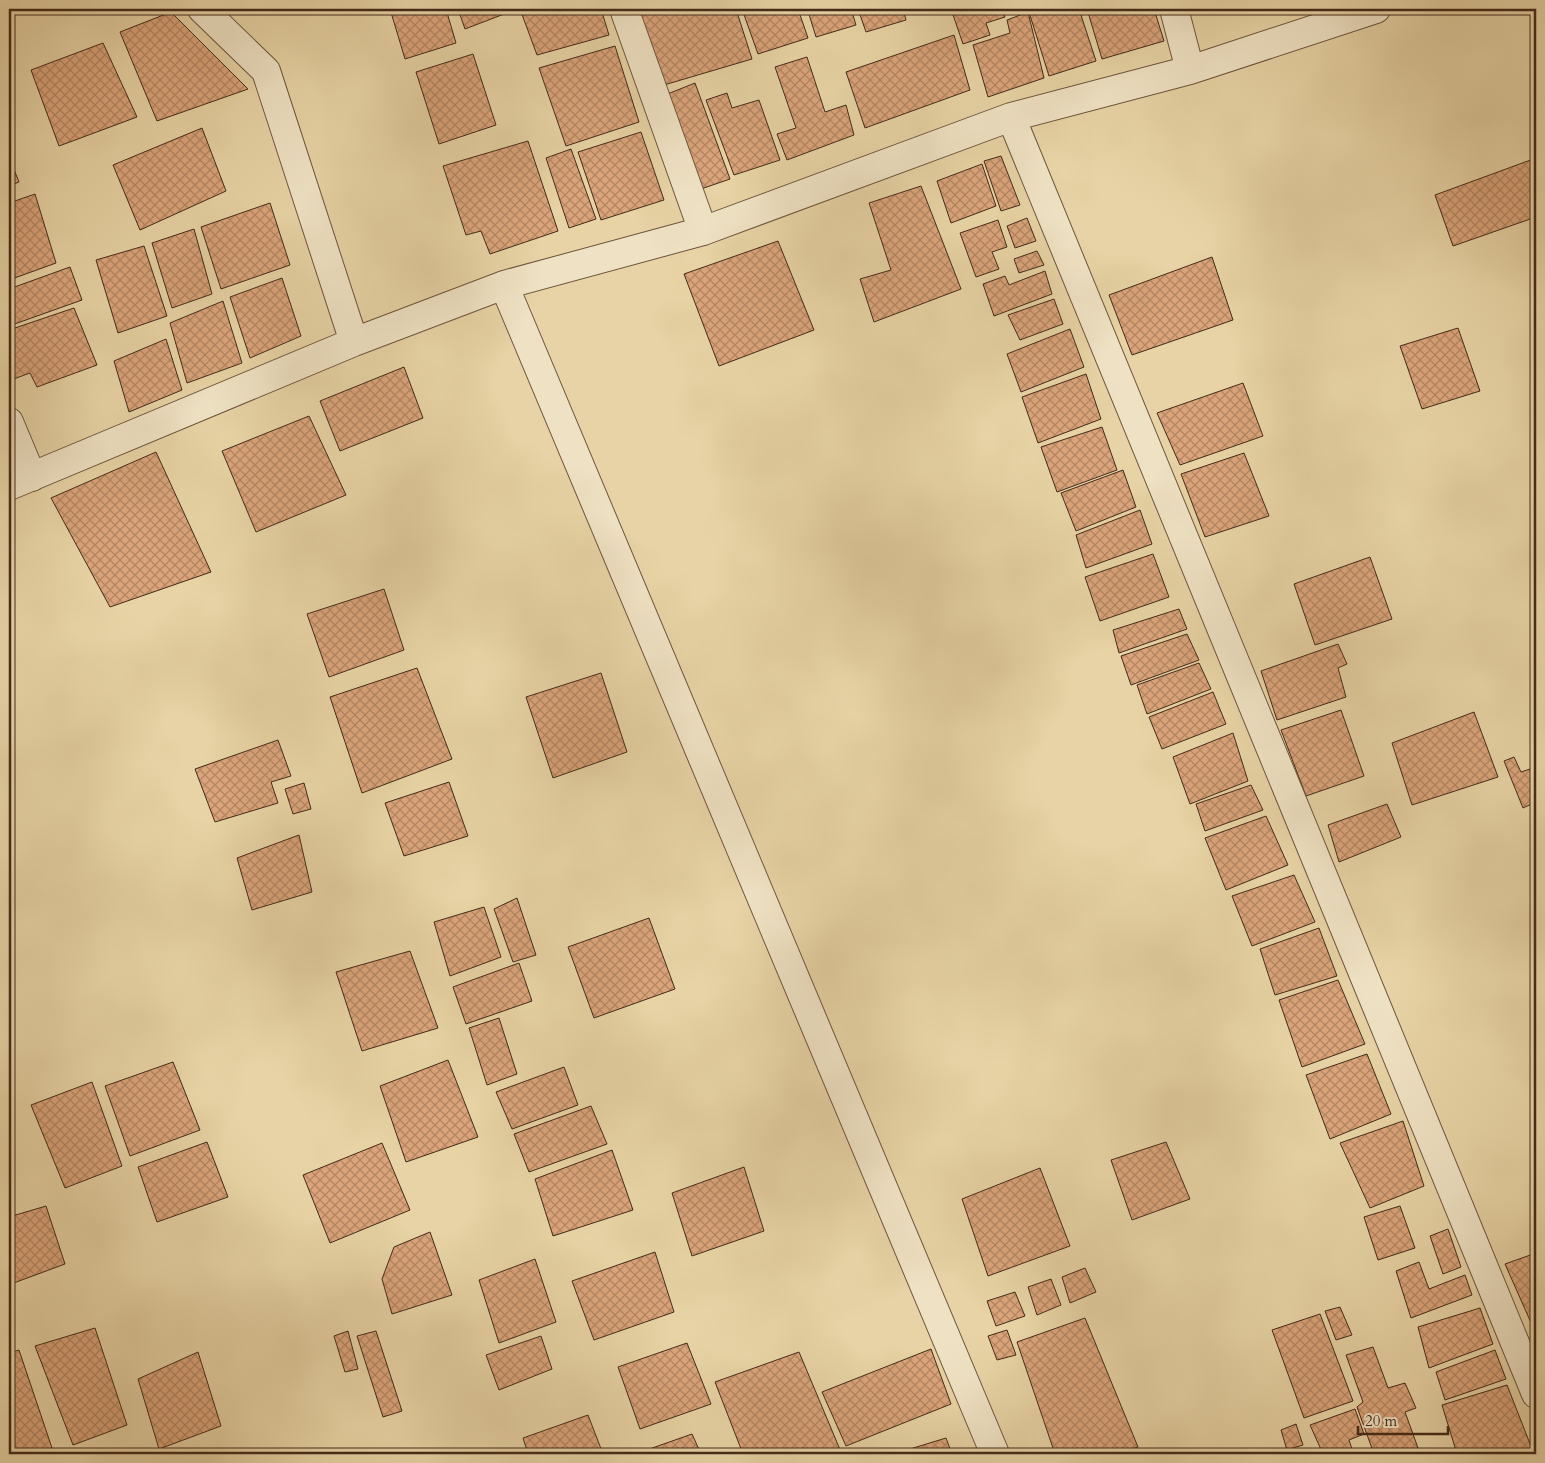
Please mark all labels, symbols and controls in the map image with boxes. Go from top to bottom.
scale bar [1358,1403,1448,1435]
text: 20 m [1365,1411,1397,1431]

